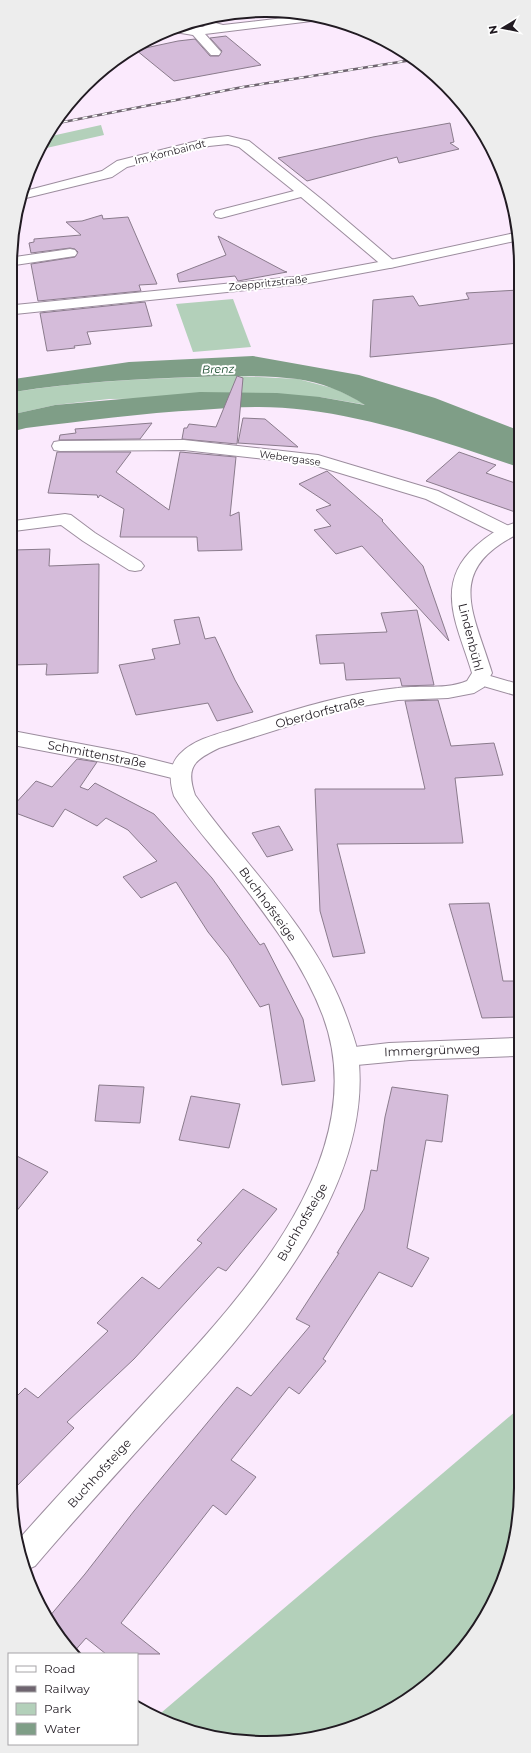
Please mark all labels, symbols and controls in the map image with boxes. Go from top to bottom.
north arrow [483,8,523,48]
text: N [485,24,501,35]
street label: Im Kornbaindt [133,137,207,167]
street label: Zoeppritzstraße [228,272,308,294]
water label: Brenz [202,361,235,377]
street label: Webergasse [258,447,322,469]
street label: Lindenbühl [455,601,487,673]
street label: Oberdorfstraße [274,693,366,731]
street label: Schmittenstraße [46,737,148,771]
street label: Buchhofsteige [236,864,300,944]
street label: Immergrünweg [384,1041,480,1059]
street label: Buchhofsteige [273,1180,331,1264]
street label: Buchhofsteige [64,1435,134,1511]
legend [8,1653,138,1745]
text: Road [44,1661,75,1676]
text: Railway [44,1681,90,1696]
text: Park [44,1701,72,1716]
text: Water [44,1721,81,1736]

